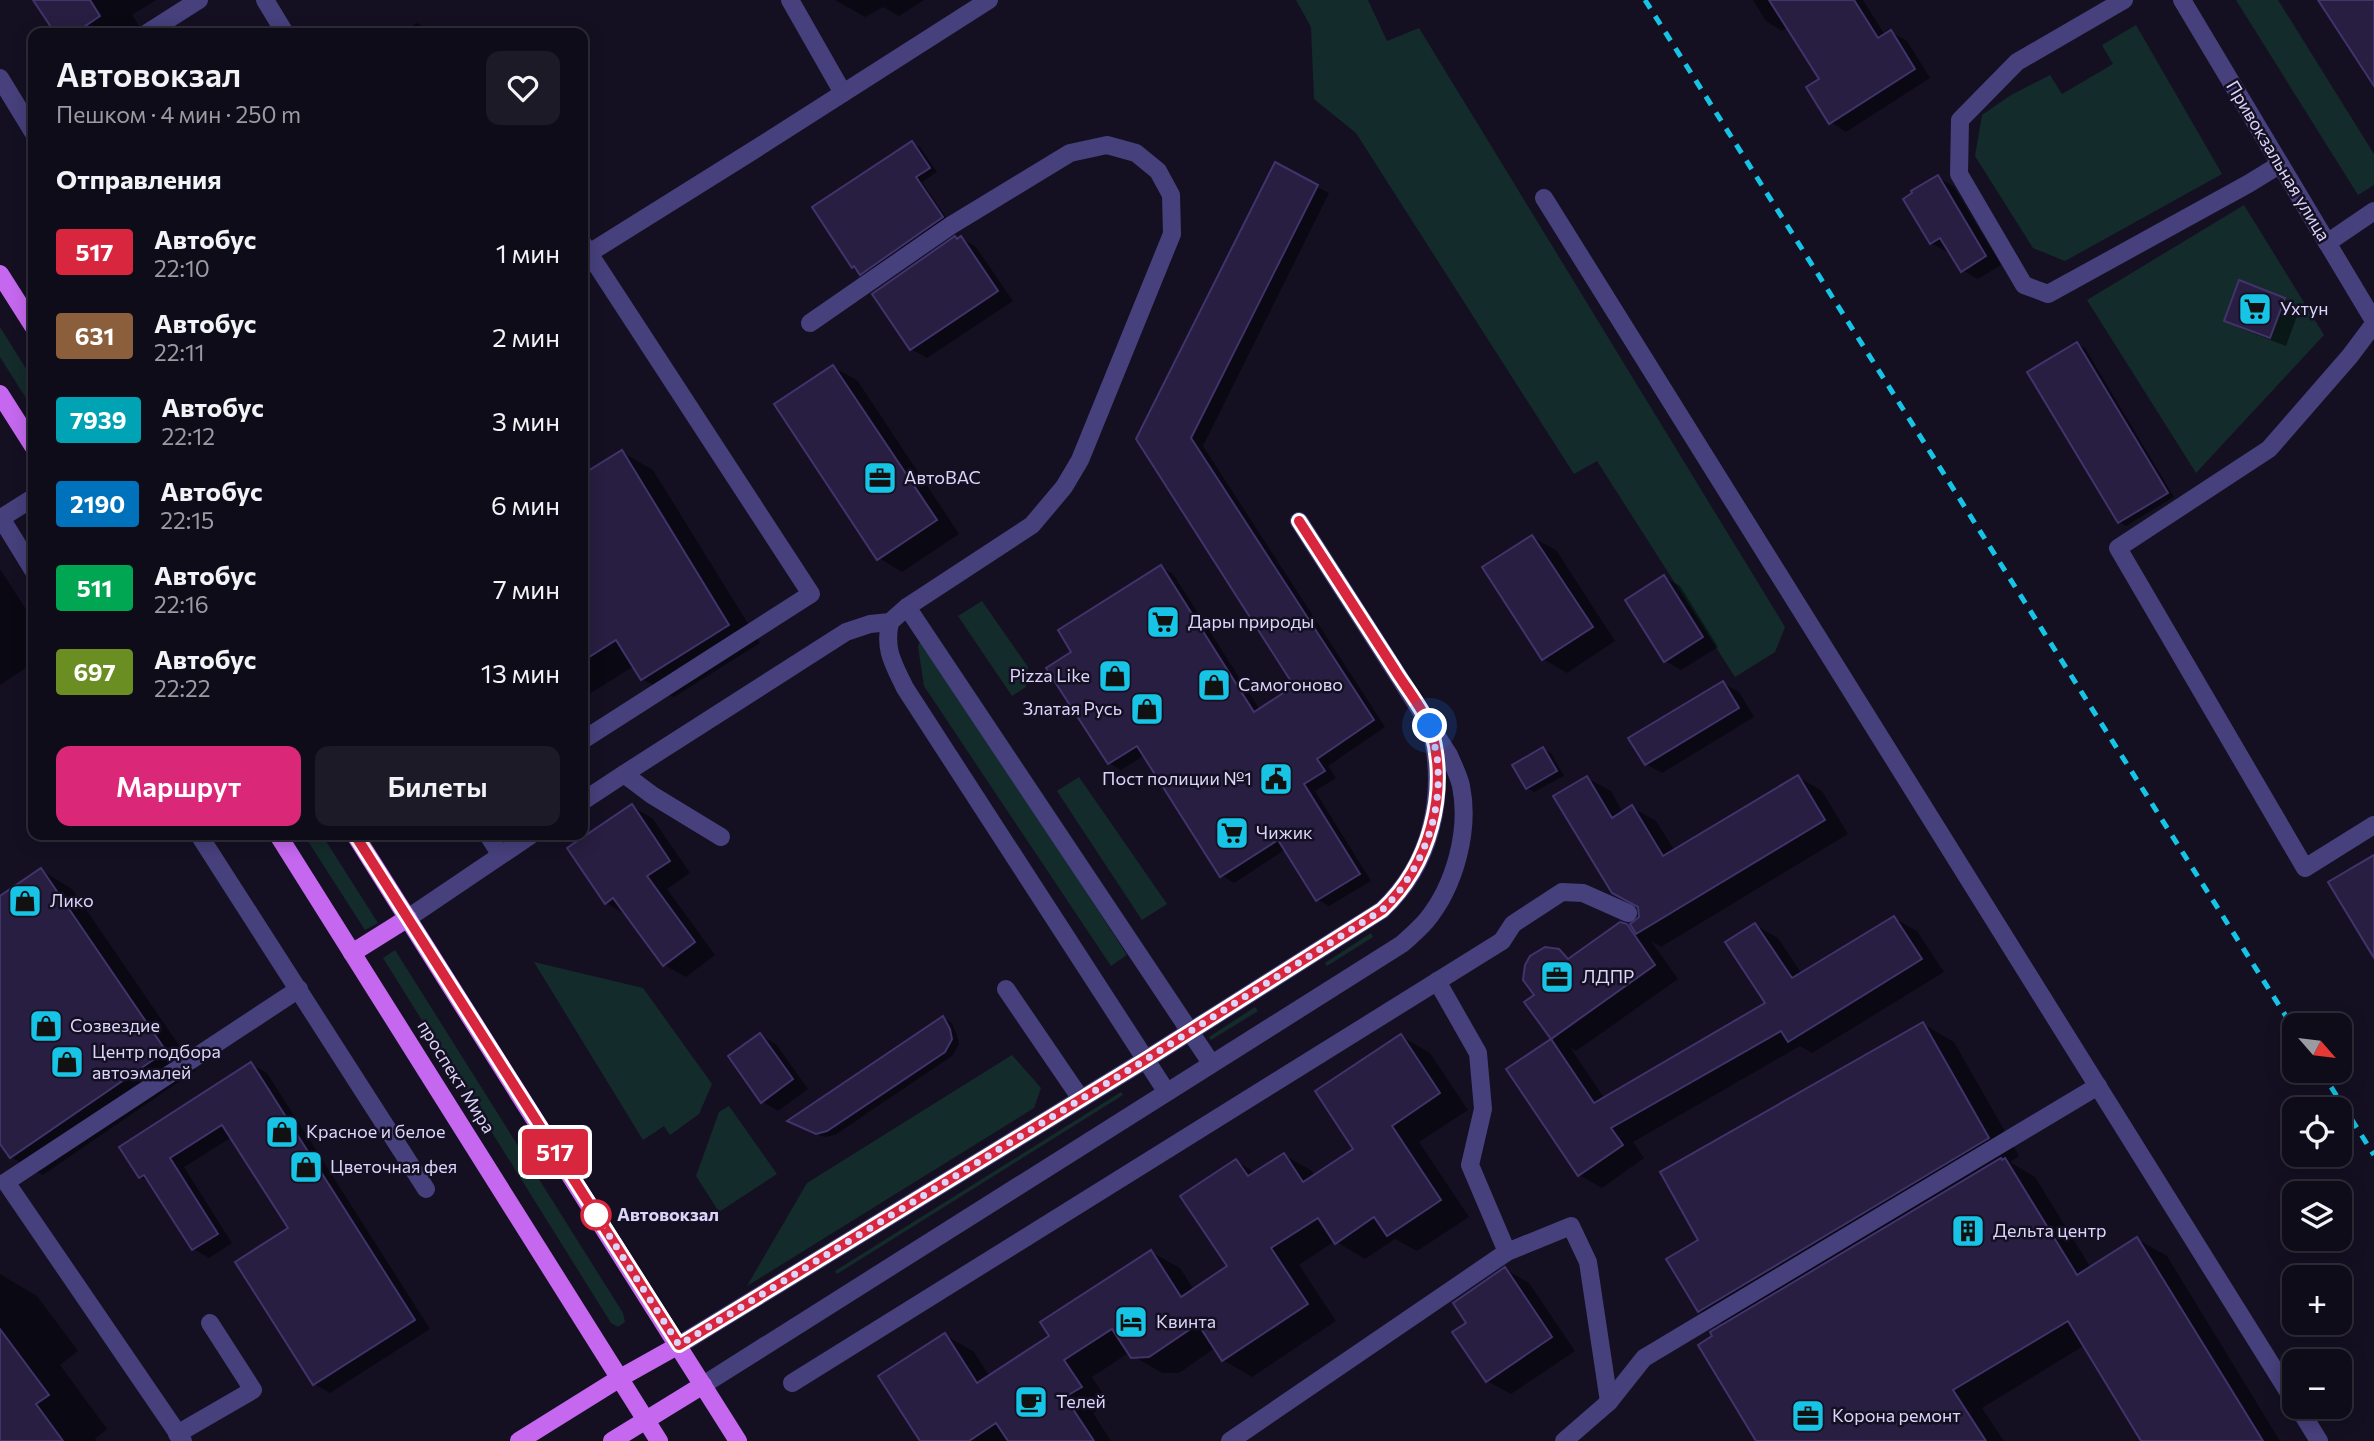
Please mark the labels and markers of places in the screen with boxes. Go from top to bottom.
supermarket icon: Ухтун [2236,290,2274,328]
place label: Ухтун [2280,297,2329,319]
office icon: АвтоВАС [861,459,899,497]
place label: АвтоВАС [904,466,981,488]
supermarket icon: Дары природы [1144,603,1182,641]
place label: Дары природы [1188,610,1314,632]
shop icon: Pizza Like [1096,657,1134,695]
place label: Pizza Like [1010,664,1090,686]
shop icon: Самогоново [1195,666,1233,704]
place label: Самогоново [1238,673,1343,695]
shop icon: Златая Русь [1128,690,1166,728]
place label: Златая Русь [1023,697,1122,719]
public building icon: Пост полиции №1 [1257,760,1295,798]
place label: Пост полиции №1 [1102,767,1252,789]
supermarket icon: Чижик [1213,814,1251,852]
place label: Чижик [1256,821,1313,843]
shop icon: Лико [6,882,44,920]
place label: Лико [50,889,94,911]
office icon: ЛДПР [1538,958,1576,996]
place label: ЛДПР [1582,965,1634,987]
shop icon: Созвездие [27,1007,65,1045]
place label: Созвездие [70,1014,160,1036]
place label: Центр подбора автоэмалей [92,1040,221,1083]
shop icon: Центр подбора автоэмалей [48,1043,86,1081]
shop icon: Красное и белое [263,1113,301,1151]
place label: Красное и белое [306,1120,446,1142]
shop icon: Цветочная фея [287,1148,325,1186]
place label: Цветочная фея [330,1155,457,1177]
marker: Автовокзал [581,1200,611,1230]
place label: Автовокзал [617,1203,719,1225]
building icon: Дельта центр [1949,1212,1987,1250]
place label: Дельта центр [1993,1219,2106,1241]
hotel icon: Квинта [1112,1303,1150,1341]
place label: Квинта [1156,1310,1216,1332]
cafe icon: Телей [1012,1383,1050,1421]
place label: Телей [1056,1390,1106,1412]
office icon: Корона ремонт [1789,1397,1827,1435]
place label: Корона ремонт [1832,1404,1961,1426]

